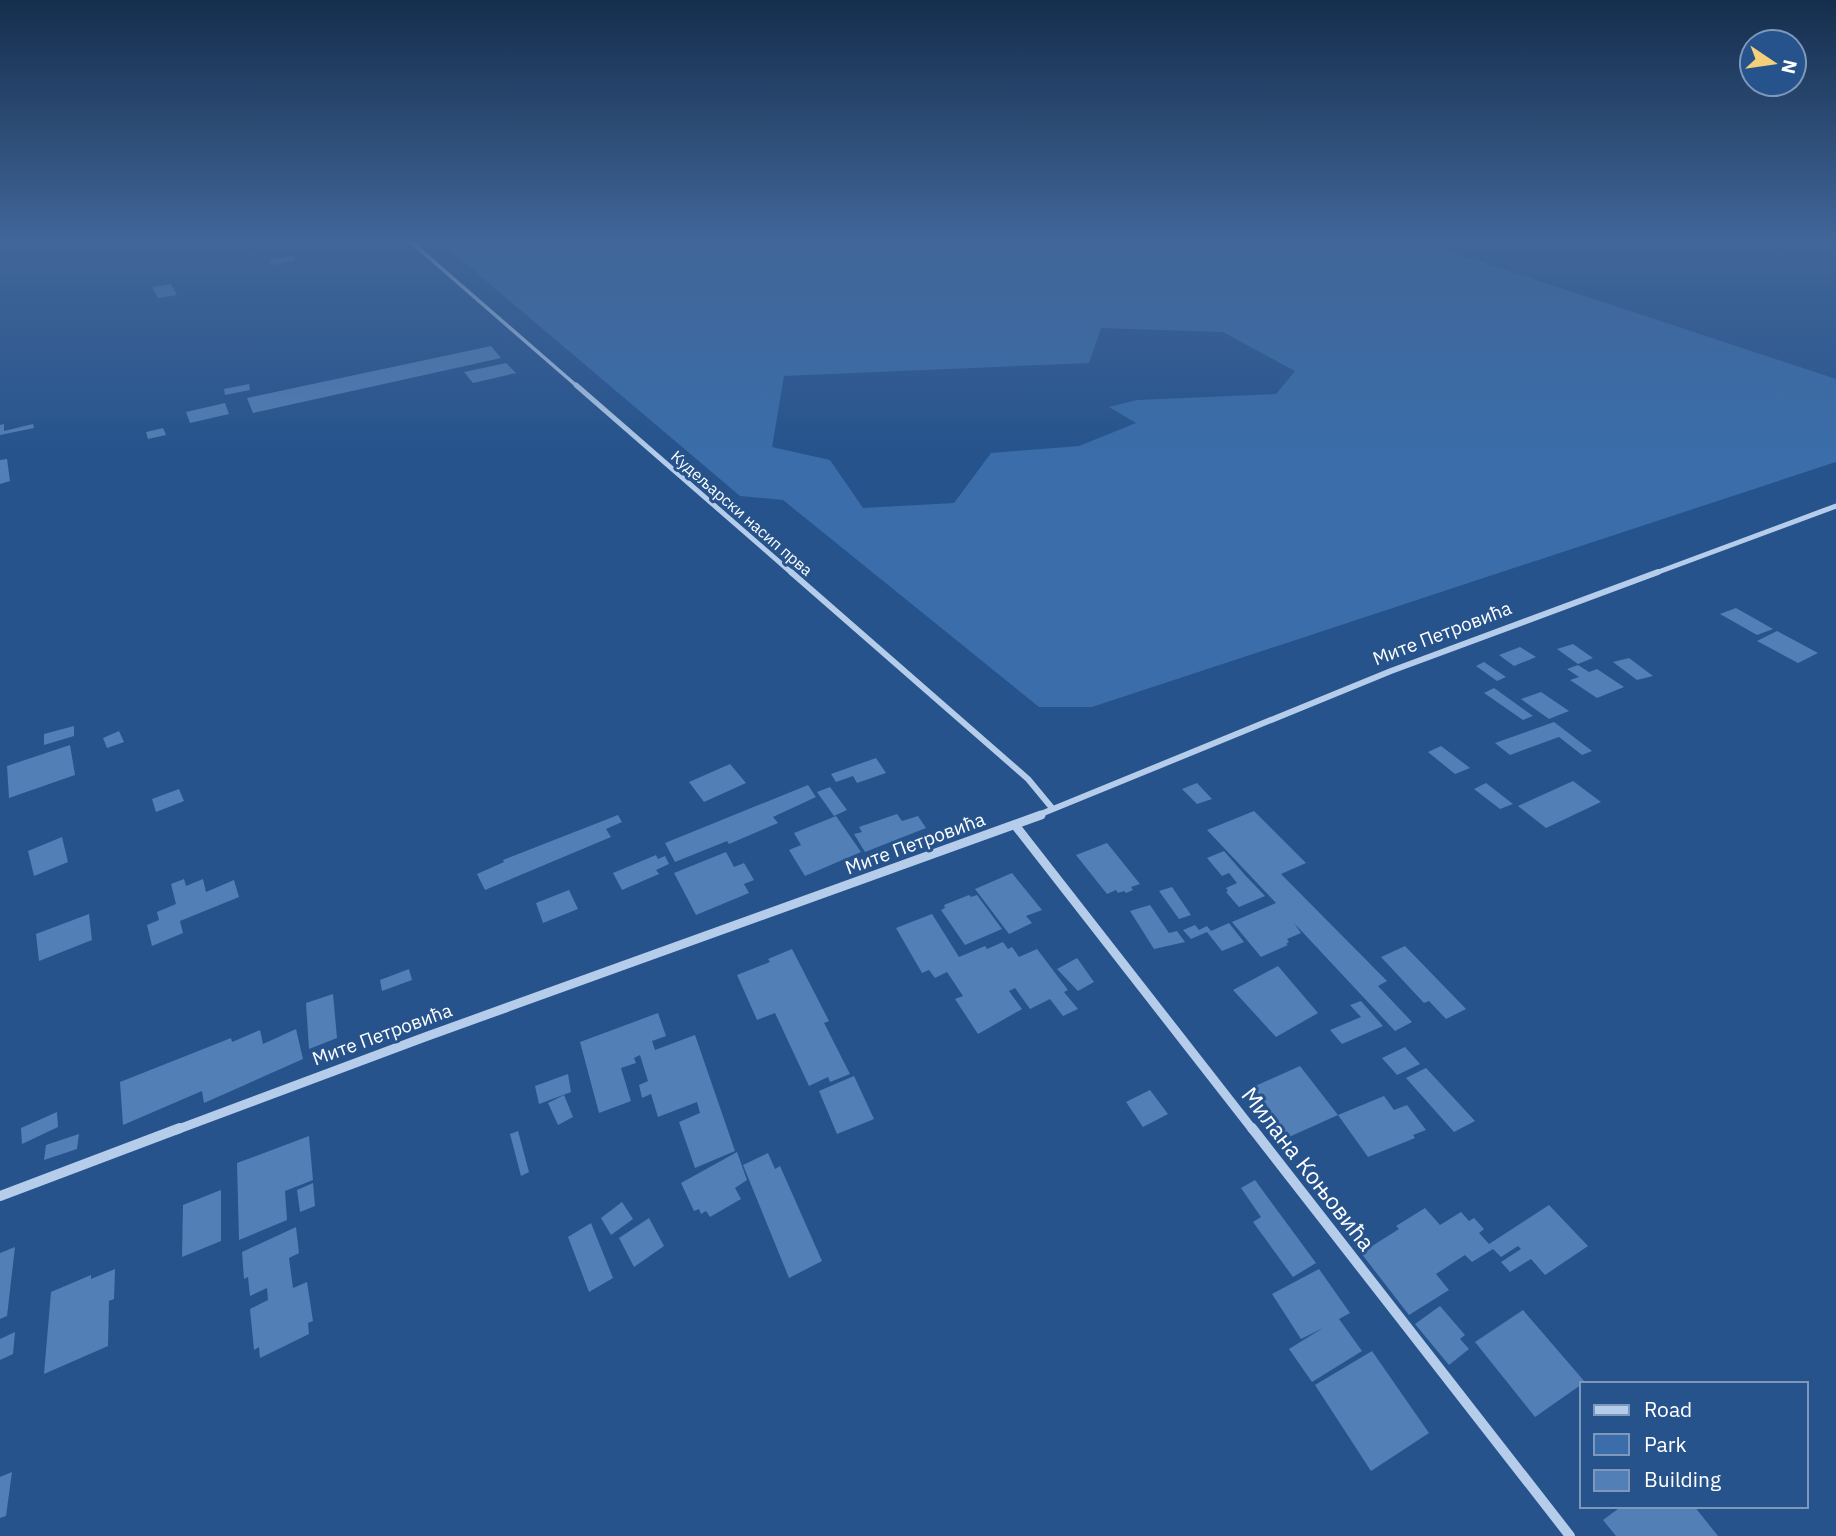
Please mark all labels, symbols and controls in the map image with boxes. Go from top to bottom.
north arrow [1738,28,1808,98]
text: N [1776,57,1803,76]
street label: Кудељарски насип прва [667,446,817,580]
street label: Мите Петровића [1369,595,1515,671]
street label: Мите Петровића [842,807,988,879]
street label: Мите Петровића [309,998,455,1070]
street label: Милана Коњовића [1235,1080,1382,1256]
legend [1580,1382,1808,1508]
text: Road [1644,1395,1692,1423]
text: Park [1644,1430,1687,1458]
text: Building [1644,1465,1721,1493]

